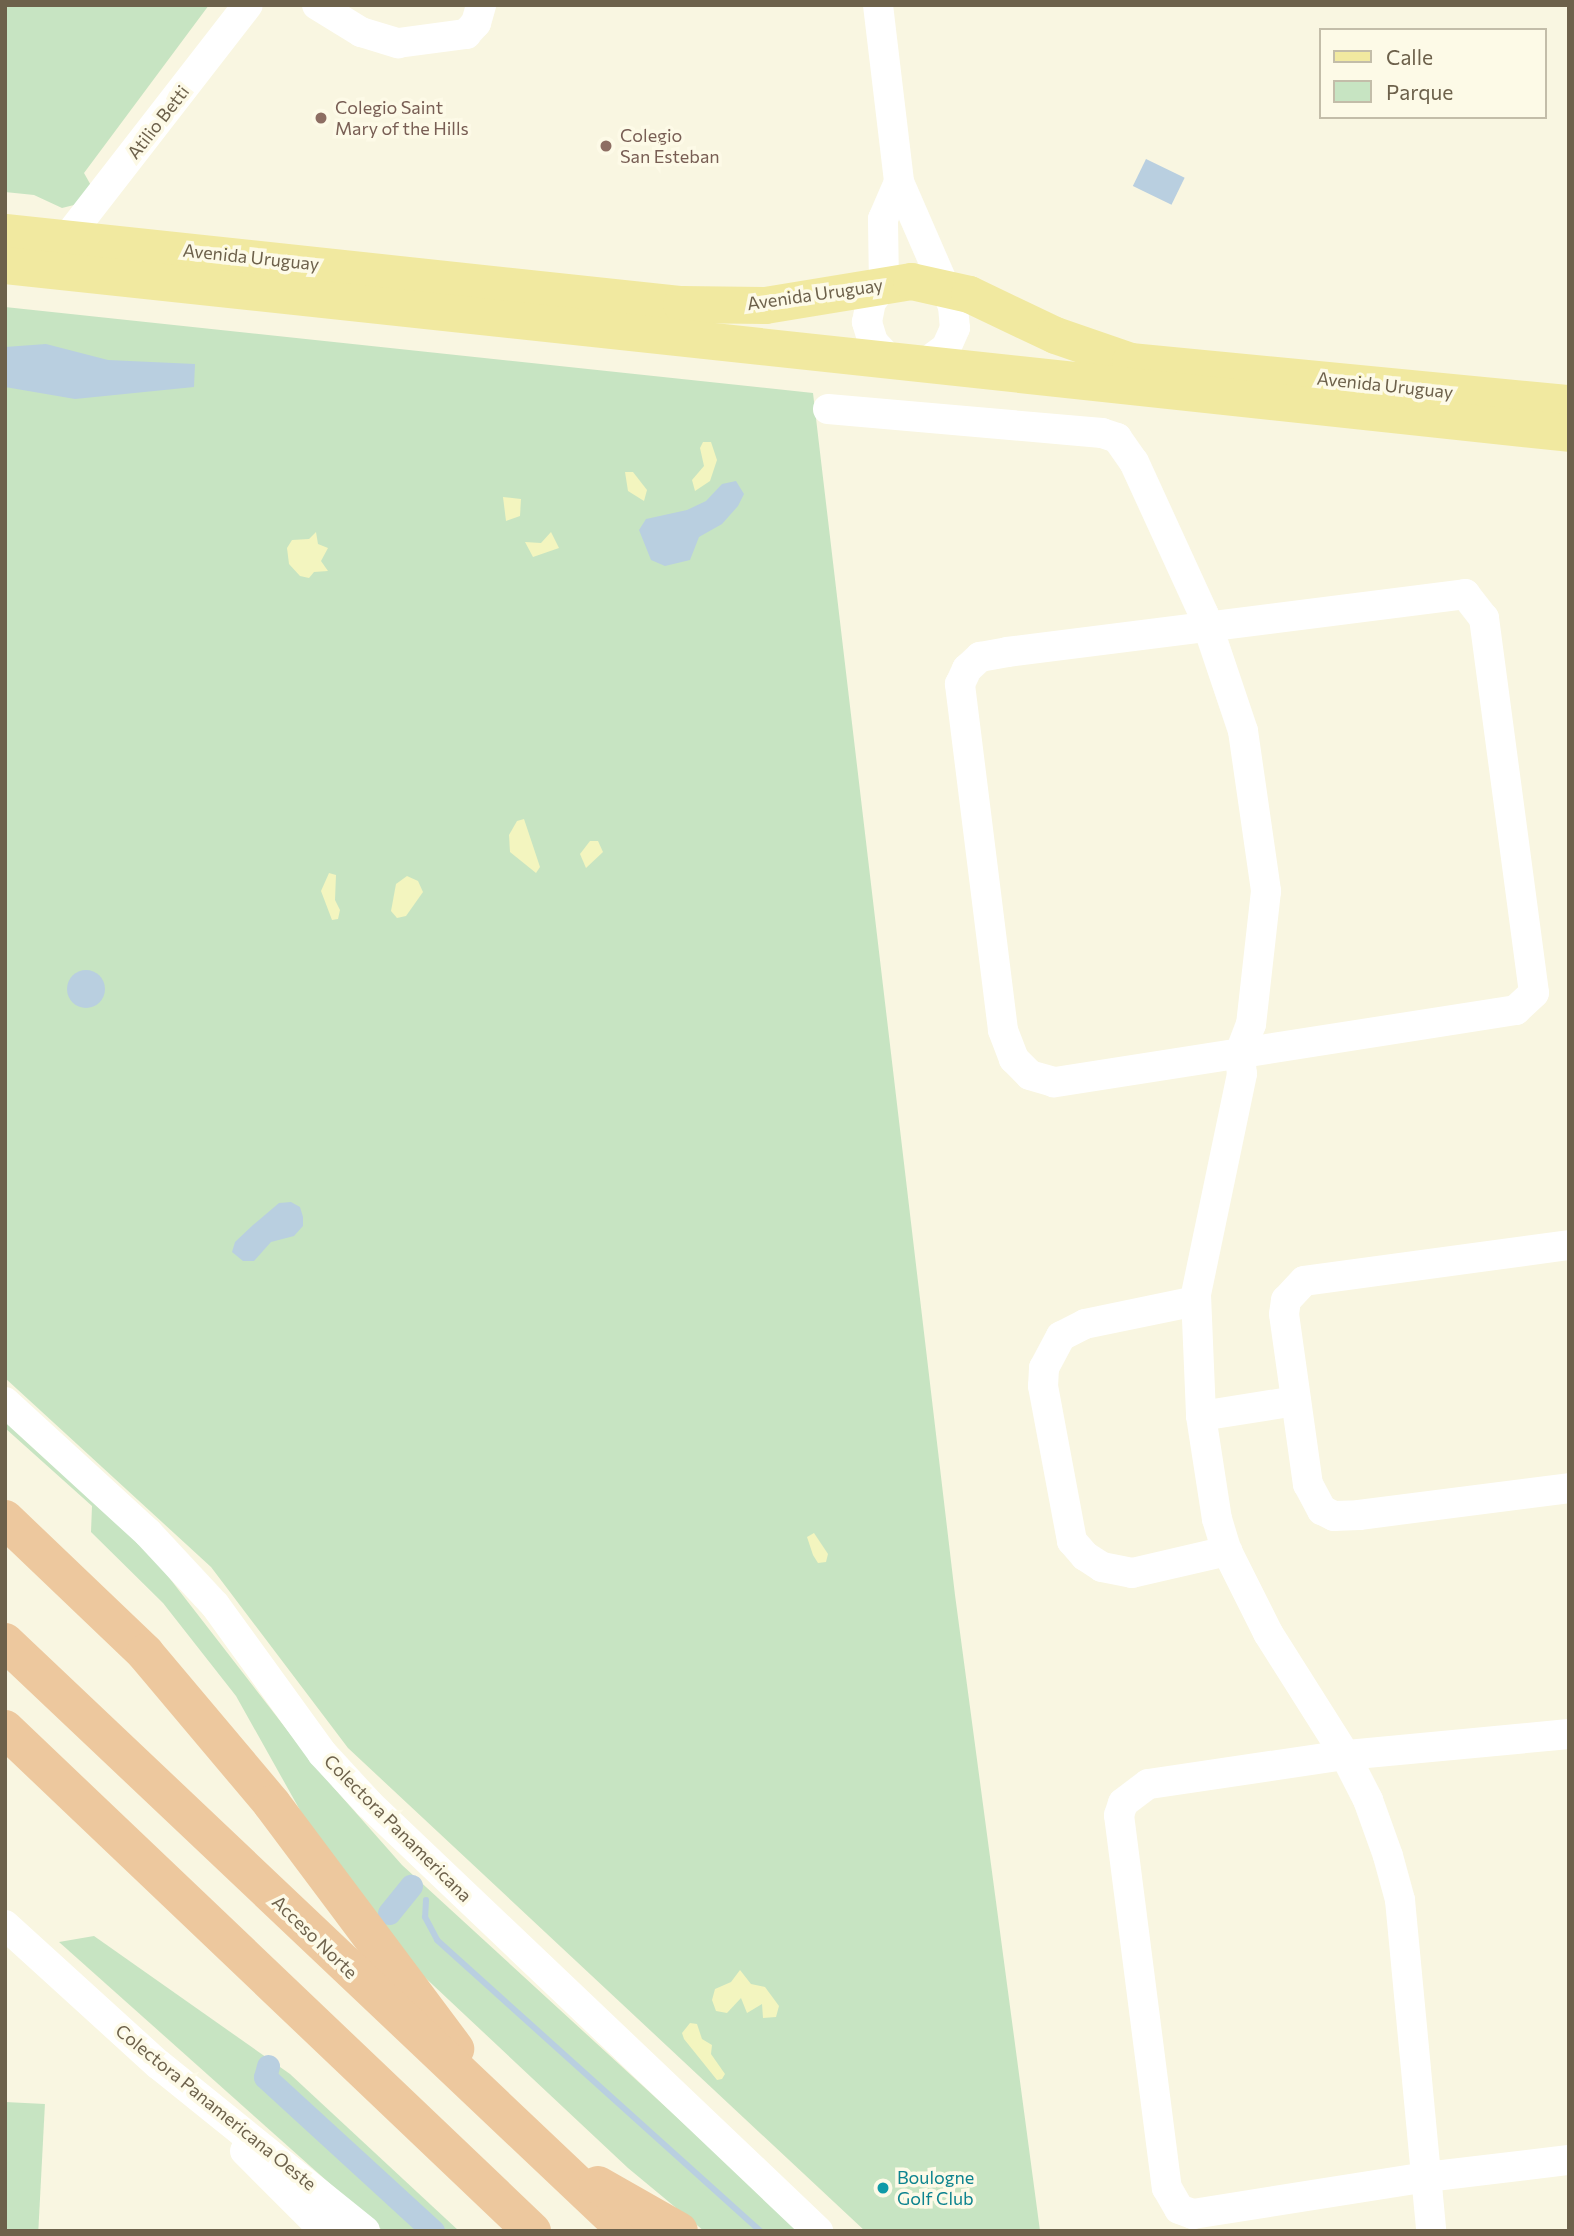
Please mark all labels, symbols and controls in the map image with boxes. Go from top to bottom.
legend [1318,28,1546,119]
text: Calle [1386,44,1433,69]
text: Parque [1386,79,1453,104]
street label: Atilio Betti [123,81,193,163]
place label: Colegio Saint Mary of the Hills [335,97,469,140]
marker: Colegio Saint Mary of the Hills [313,110,329,126]
place label: Colegio San Esteban [620,125,720,168]
marker: Colegio San Esteban [598,138,614,154]
street label: Avenida Uruguay [182,239,320,275]
street label: Avenida Uruguay [746,274,884,314]
street label: Avenida Uruguay [1316,367,1454,403]
street label: Colectora Panamericana [320,1750,476,1906]
street label: Acceso Norte [268,1891,362,1983]
street label: Colectora Panamericana Oeste [111,2019,321,2195]
place label: Boulogne Golf Club [897,2167,974,2210]
marker: Boulogne Golf Club [875,2180,891,2196]

